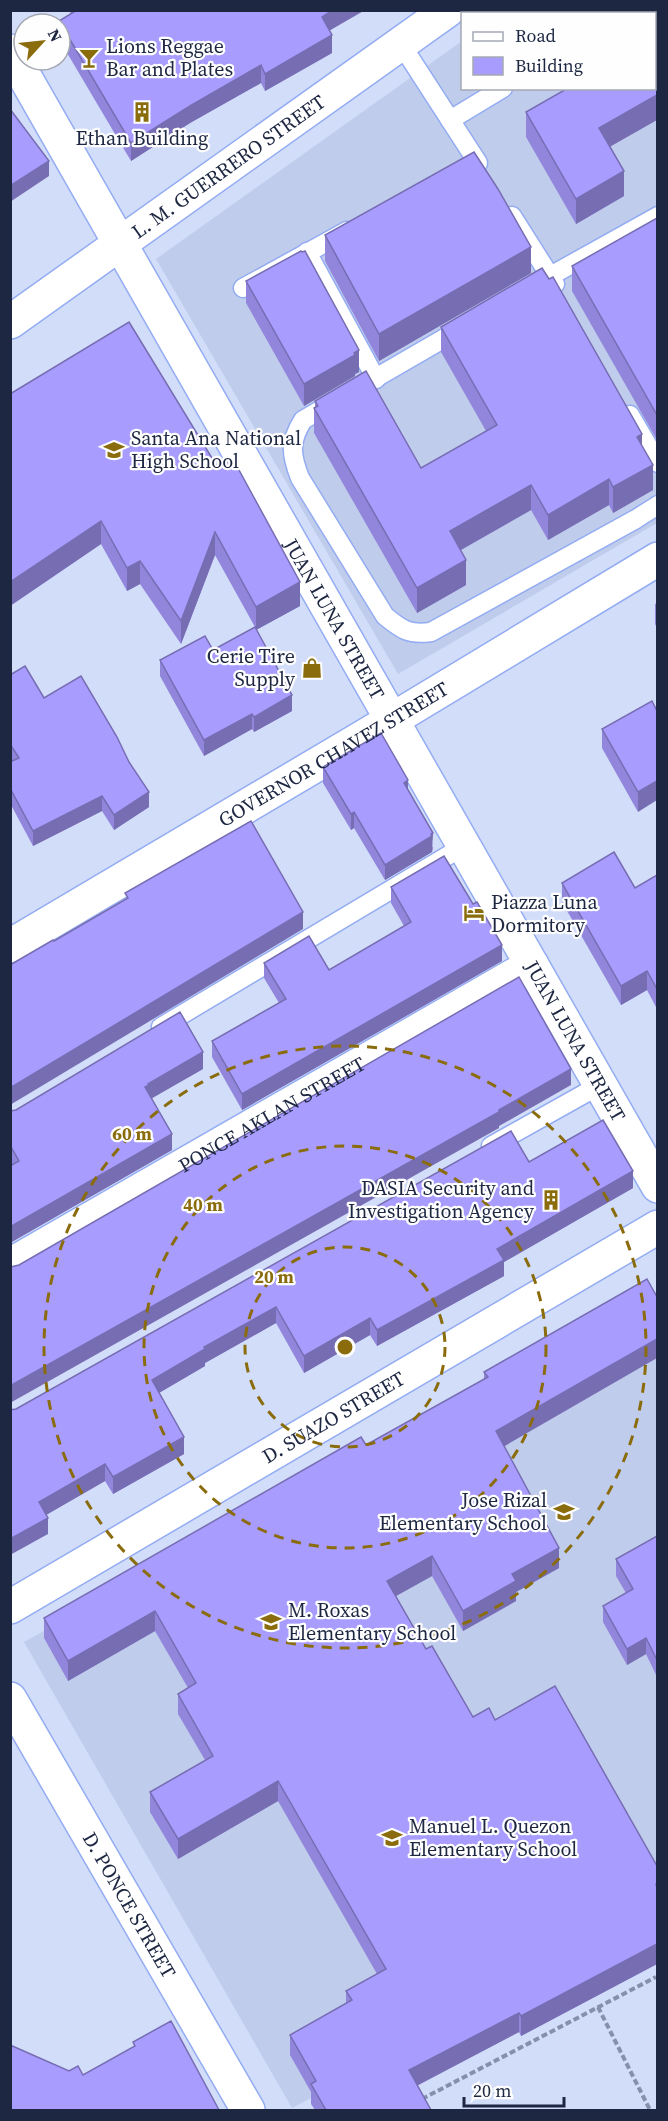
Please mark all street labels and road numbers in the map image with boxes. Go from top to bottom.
street label: L. M. GUERRERO STREET [126,88,331,245]
street label: JUAN LUNA STREET [277,532,391,705]
street label: GOVERNOR CHAVEZ STREET [213,675,454,834]
street label: JUAN LUNA STREET [518,954,632,1127]
street label: PONCE AKLAN STREET [173,1050,370,1179]
street label: D. SUAZO STREET [257,1365,410,1470]
street label: D. PONCE STREET [76,1827,183,1983]

